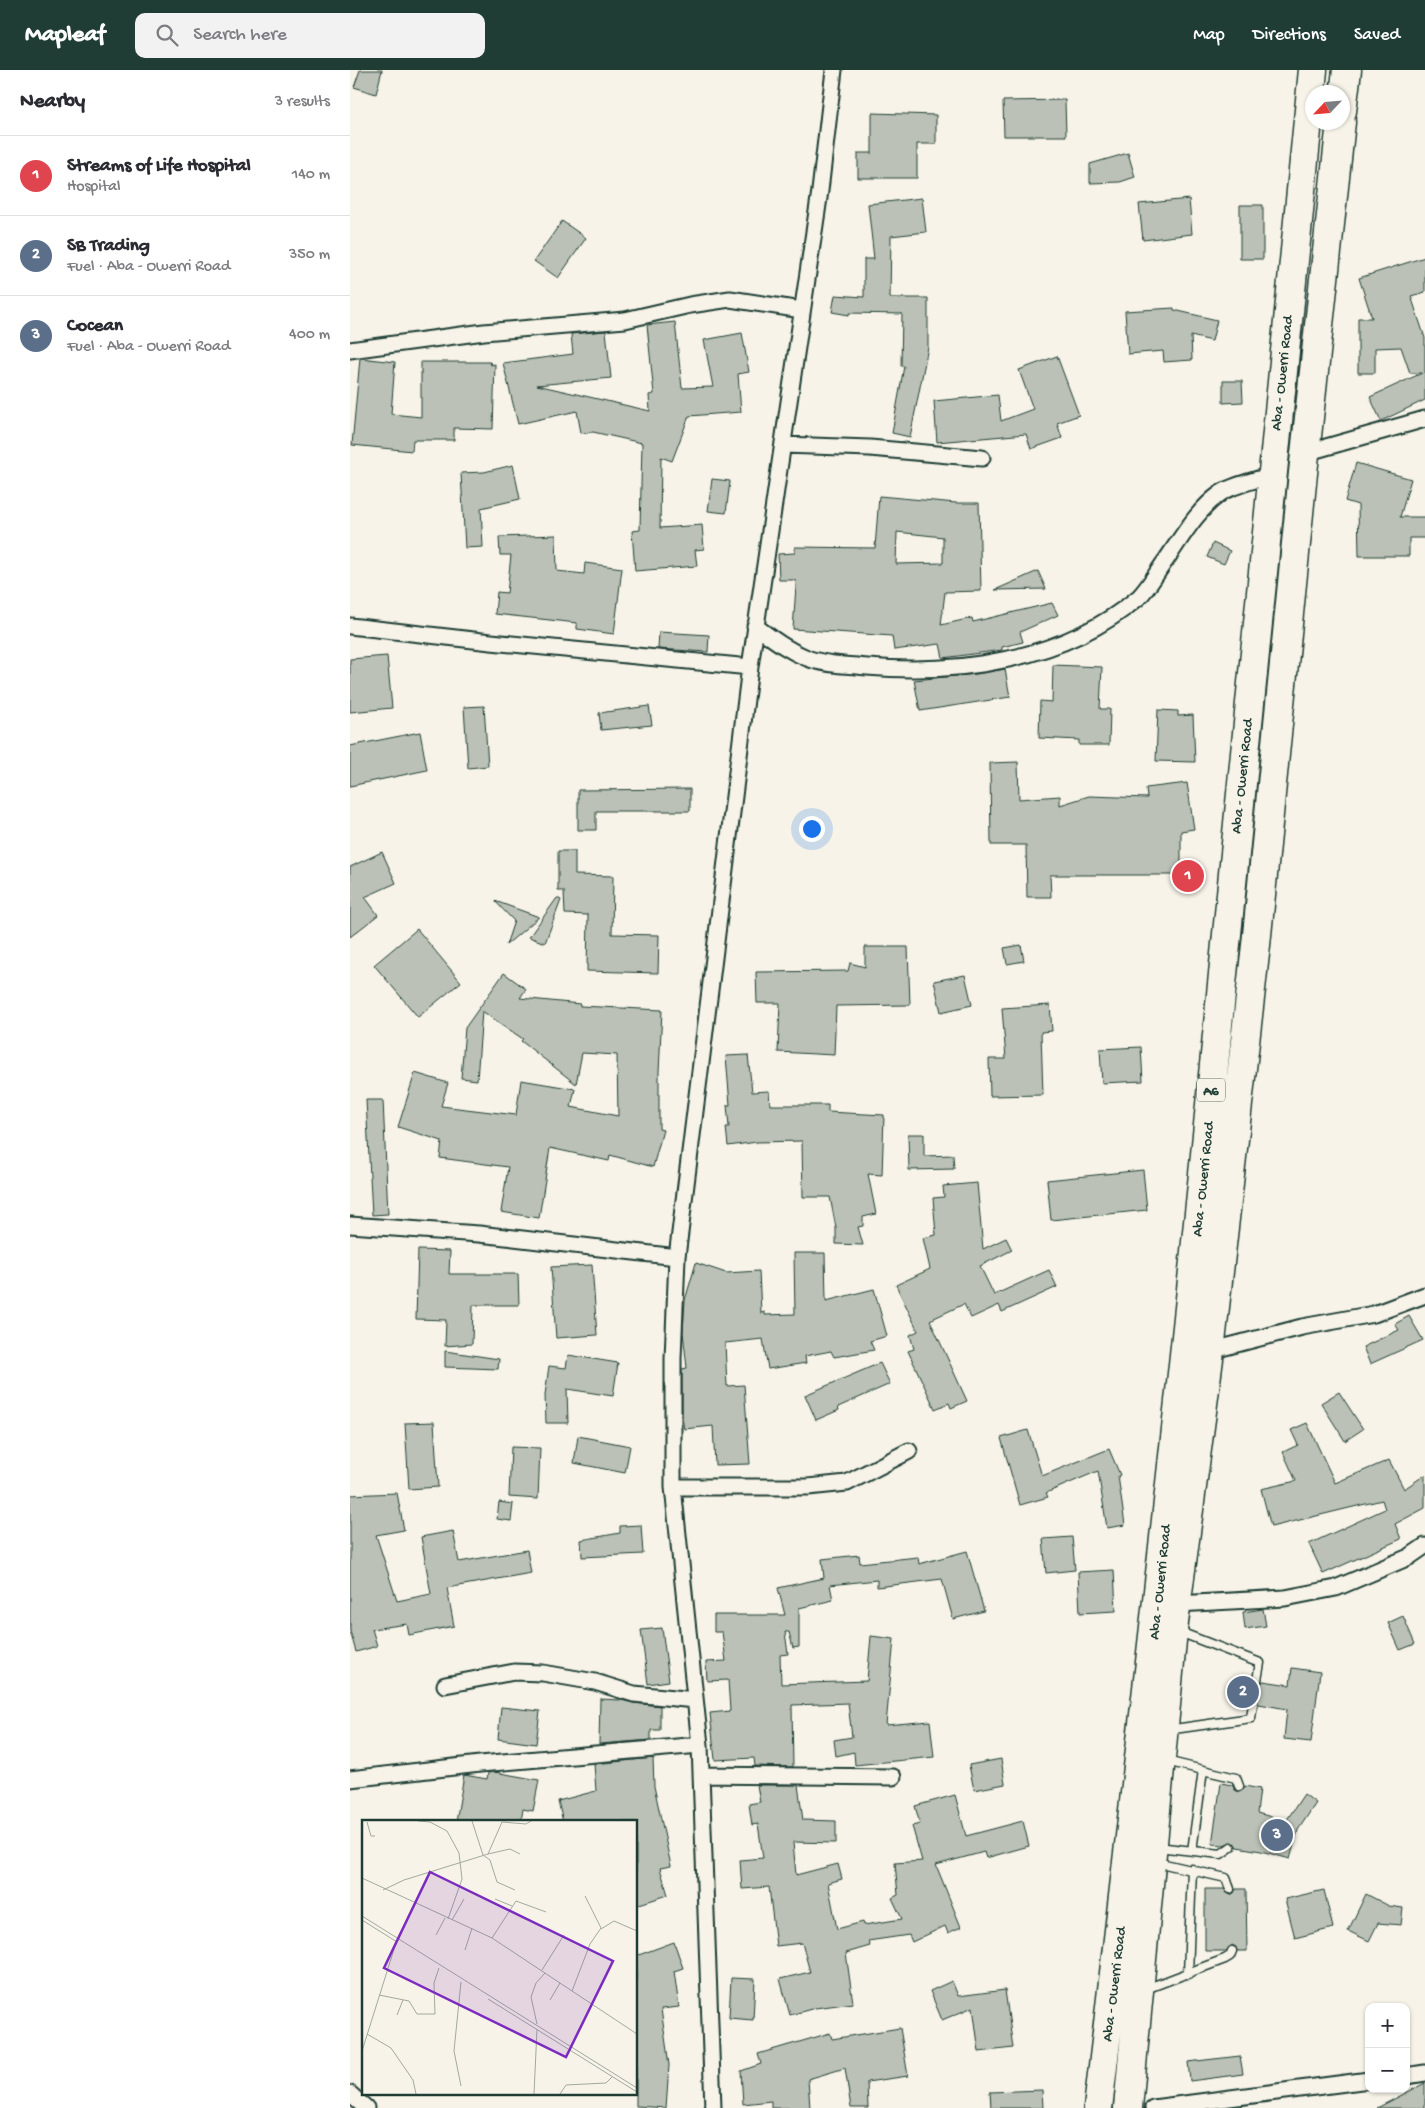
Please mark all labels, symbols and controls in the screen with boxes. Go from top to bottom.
search box [135,13,485,58]
text: Mapleaf [25,21,105,50]
icon: search [153,21,181,49]
text: Search here [193,24,287,47]
text: Map [1193,25,1225,46]
text: Directions [1253,25,1326,46]
text: Saved [1354,25,1400,46]
north arrow [1305,85,1350,130]
text: Nearby [20,90,85,115]
text: 3 results [275,93,330,112]
text: Streams of Life Hospital [67,155,251,178]
text: 1 [33,166,39,185]
text: 140 m [292,166,330,185]
text: Hospital [67,178,121,197]
text: SB Trading [67,235,150,258]
text: 2 [32,246,40,265]
text: 350 m [289,246,330,265]
text: Fuel · Aba - Owerri Road [67,258,230,277]
street label: Aba - Owerri Road [1268,314,1298,432]
text: Cocean [67,315,123,338]
text: 3 [32,326,40,345]
text: 400 m [289,326,330,345]
text: Fuel · Aba - Owerri Road [67,338,230,357]
street label: Aba - Owerri Road [1228,717,1258,835]
your location [799,816,825,842]
pin: 1 [1172,857,1204,895]
road number: A6 [1197,1078,1225,1102]
street label: Aba - Owerri Road [1189,1120,1219,1238]
street label: Aba - Owerri Road [1146,1523,1176,1641]
pin: 2 [1227,1673,1259,1711]
pin: 3 [1261,1816,1293,1854]
inset map [362,1820,638,2096]
street label: Aba - Owerri Road [1099,1925,1131,2043]
map controls [1365,2003,1410,2093]
button: + [1365,2003,1410,2048]
button: − [1365,2048,1410,2093]

